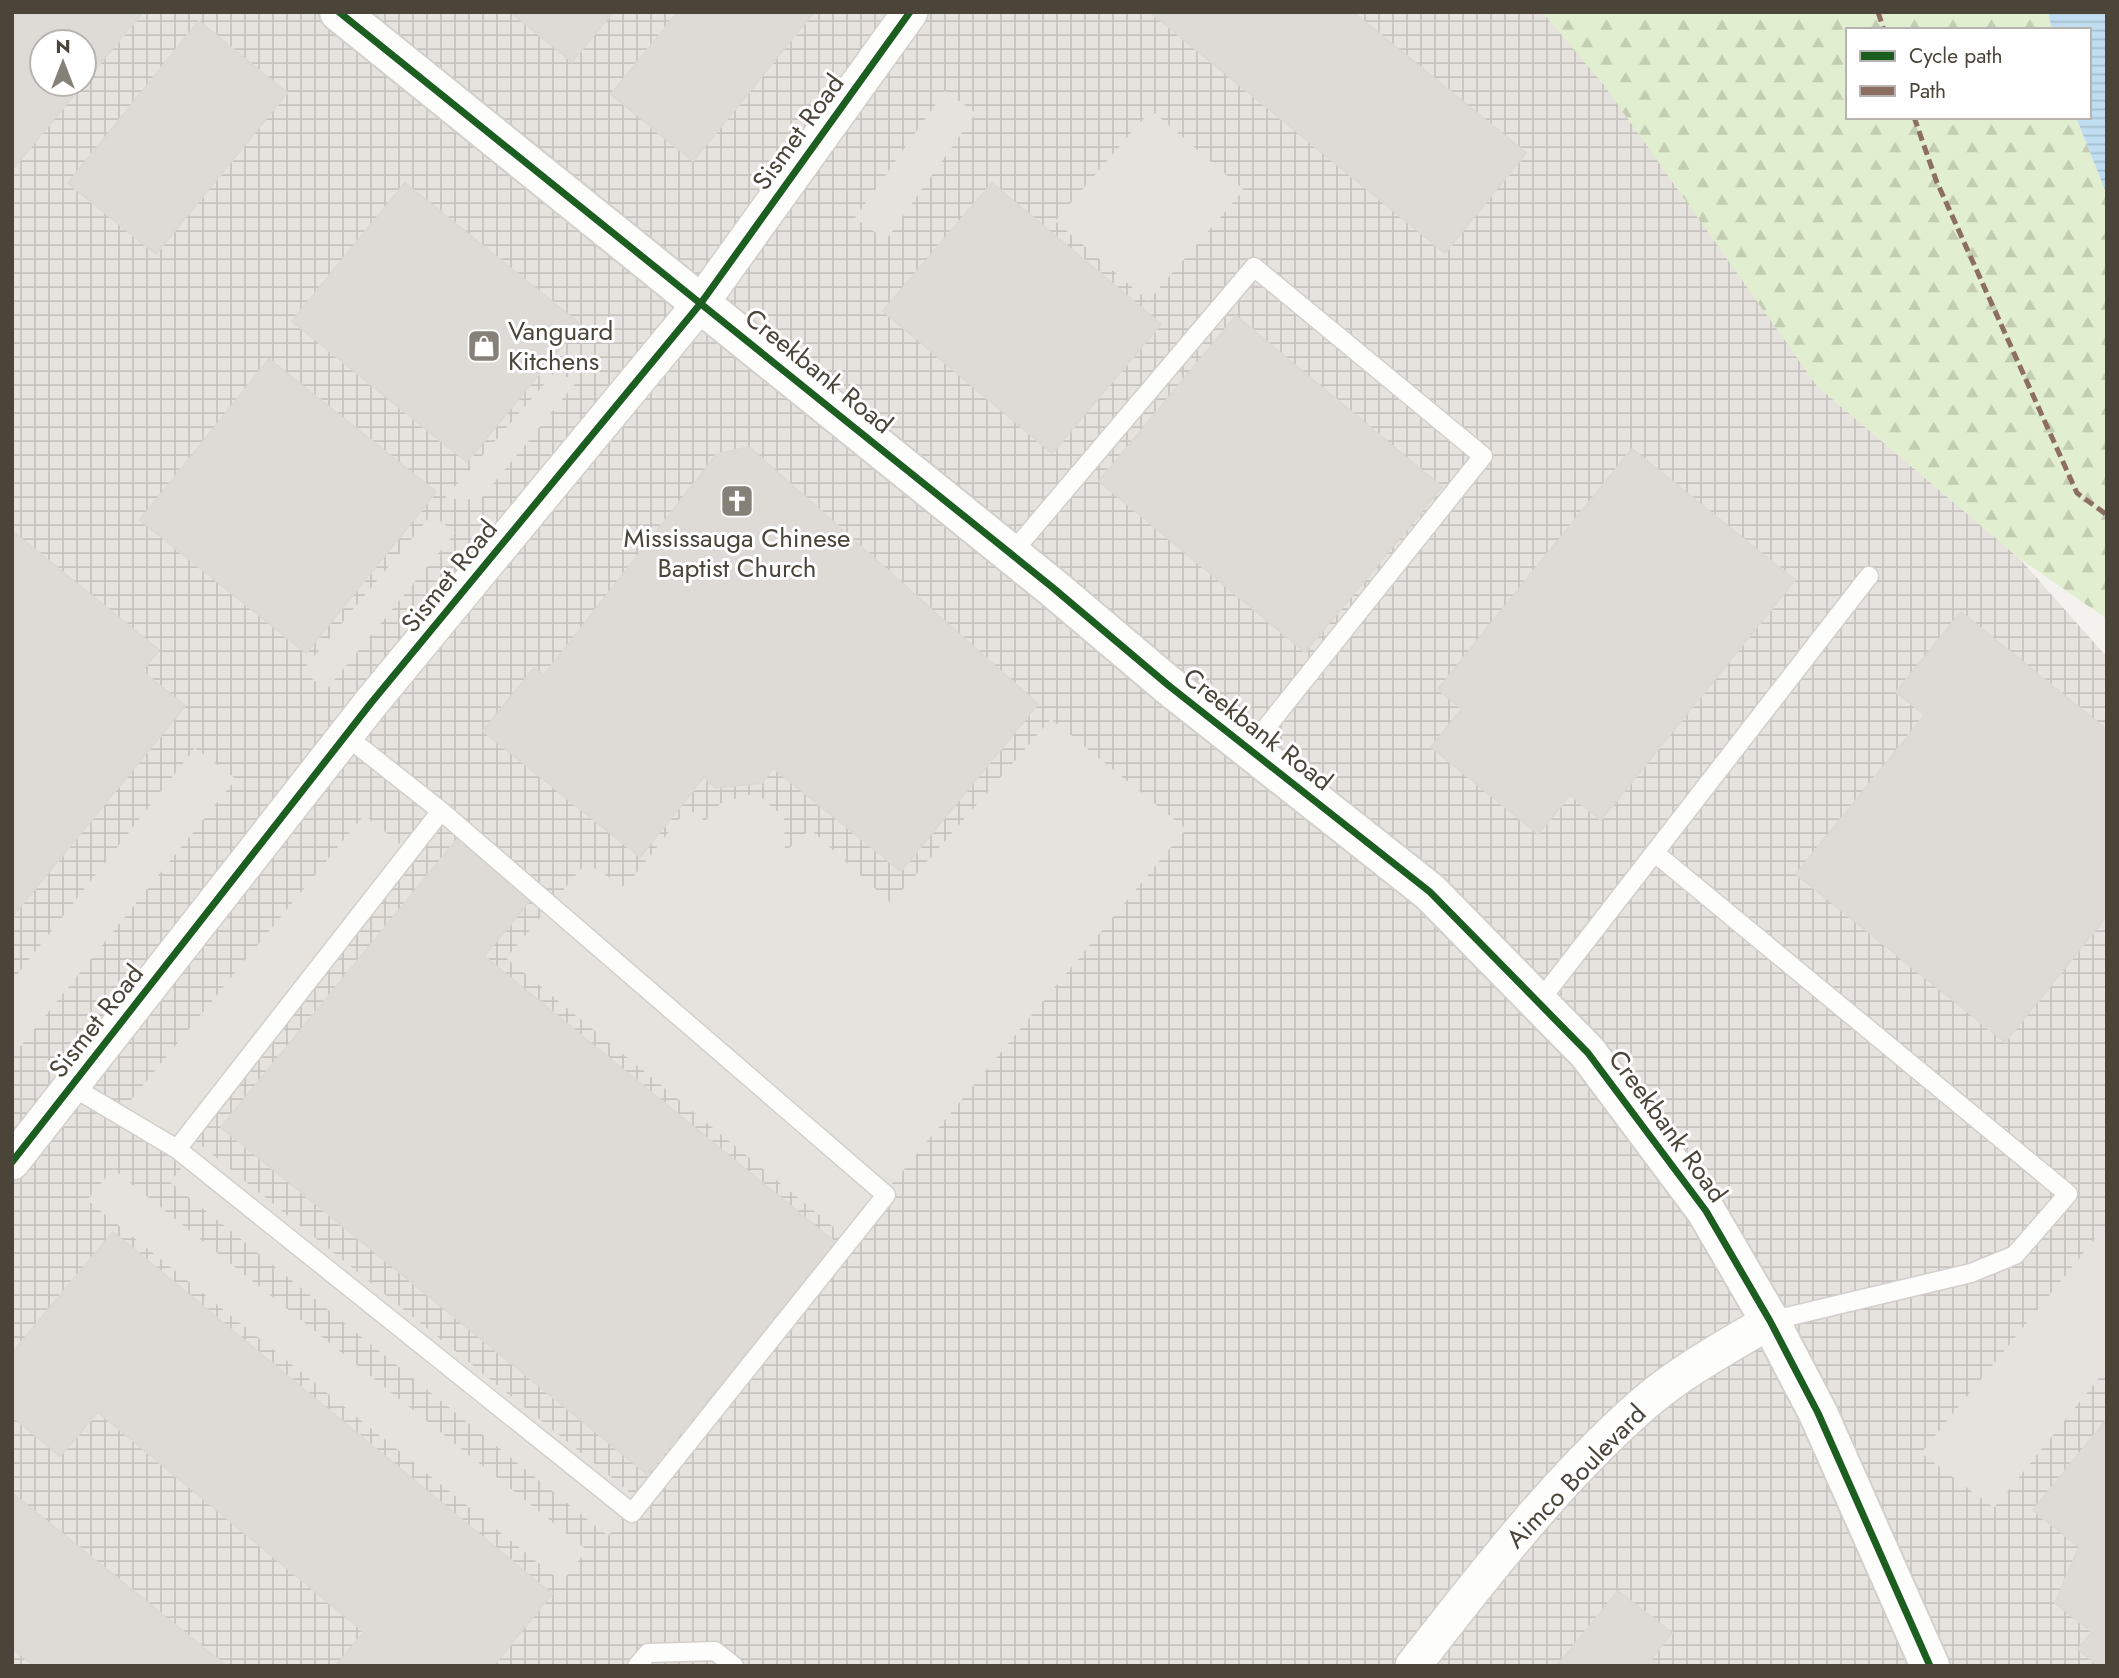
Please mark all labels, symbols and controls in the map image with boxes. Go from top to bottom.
north arrow [28,28,98,98]
legend [1846,28,2091,119]
text: N [55,33,71,60]
text: Cycle path [1909,41,2002,71]
street label: Sismet Road [743,66,853,198]
text: Path [1909,76,1946,106]
street label: Creekbank Road [737,299,901,443]
place label: Vanguard Kitchens [508,312,613,380]
shop icon: Vanguard Kitchens [465,327,503,365]
church icon: Mississauga Chinese Baptist Church [718,482,756,520]
street label: Sismet Road [392,511,506,641]
place label: Mississauga Chinese Baptist Church [624,519,850,587]
street label: Creekbank Road [1175,658,1341,800]
street label: Sismet Road [39,956,153,1086]
street label: Creekbank Road [1599,1042,1737,1210]
street label: Aimco Boulevard [1497,1395,1655,1557]

